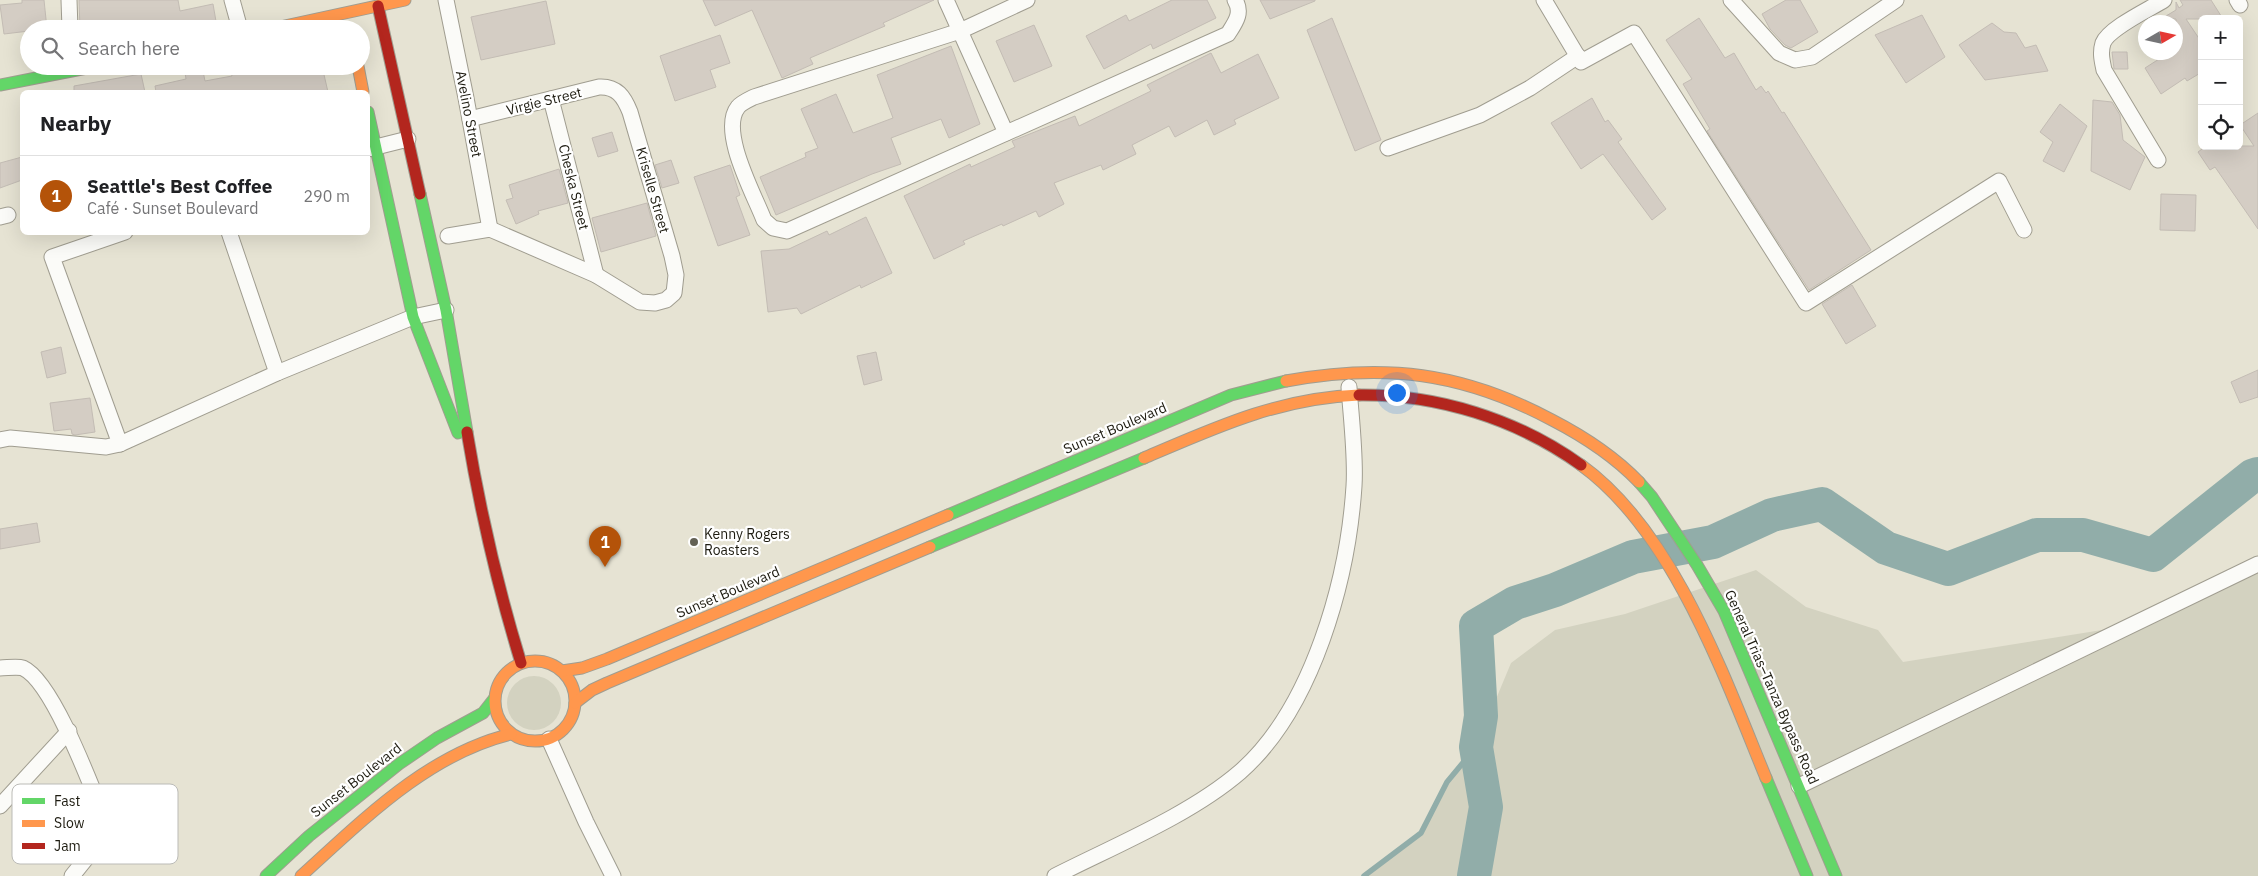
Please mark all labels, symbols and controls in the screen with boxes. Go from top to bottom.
north arrow [2138,15,2183,60]
map controls [2198,15,2243,150]
button: + [2198,15,2243,60]
search box [20,20,370,75]
icon: search [38,34,66,62]
text: Search here [78,36,180,60]
button: − [2198,60,2243,105]
street label: Avelino Street [452,69,486,159]
street label: Virgie Street [504,83,584,119]
button: locate [2198,105,2243,150]
text: Nearby [40,109,111,137]
street label: Cheska Street [555,142,593,232]
street label: Kriselle Street [632,145,674,235]
text: Seattle's Best Coffee [87,174,272,198]
text: 1 [51,186,61,206]
text: 290 m [303,186,350,206]
text: Café · Sunset Boulevard [87,198,258,218]
your location [1384,380,1410,406]
street label: Sunset Boulevard [1061,398,1169,458]
place label: Kenny Rogers Roasters [704,525,790,559]
pin: 1 [589,526,621,567]
marker: Kenny Rogers Roasters [688,536,700,548]
street label: Sunset Boulevard [674,562,782,622]
street label: General Trias–Tanza Bypass Road [1721,587,1823,787]
street label: Sunset Boulevard [307,739,405,821]
legend [12,784,178,864]
text: Fast [54,792,80,810]
text: Slow [54,814,85,832]
text: Jam [54,837,81,855]

